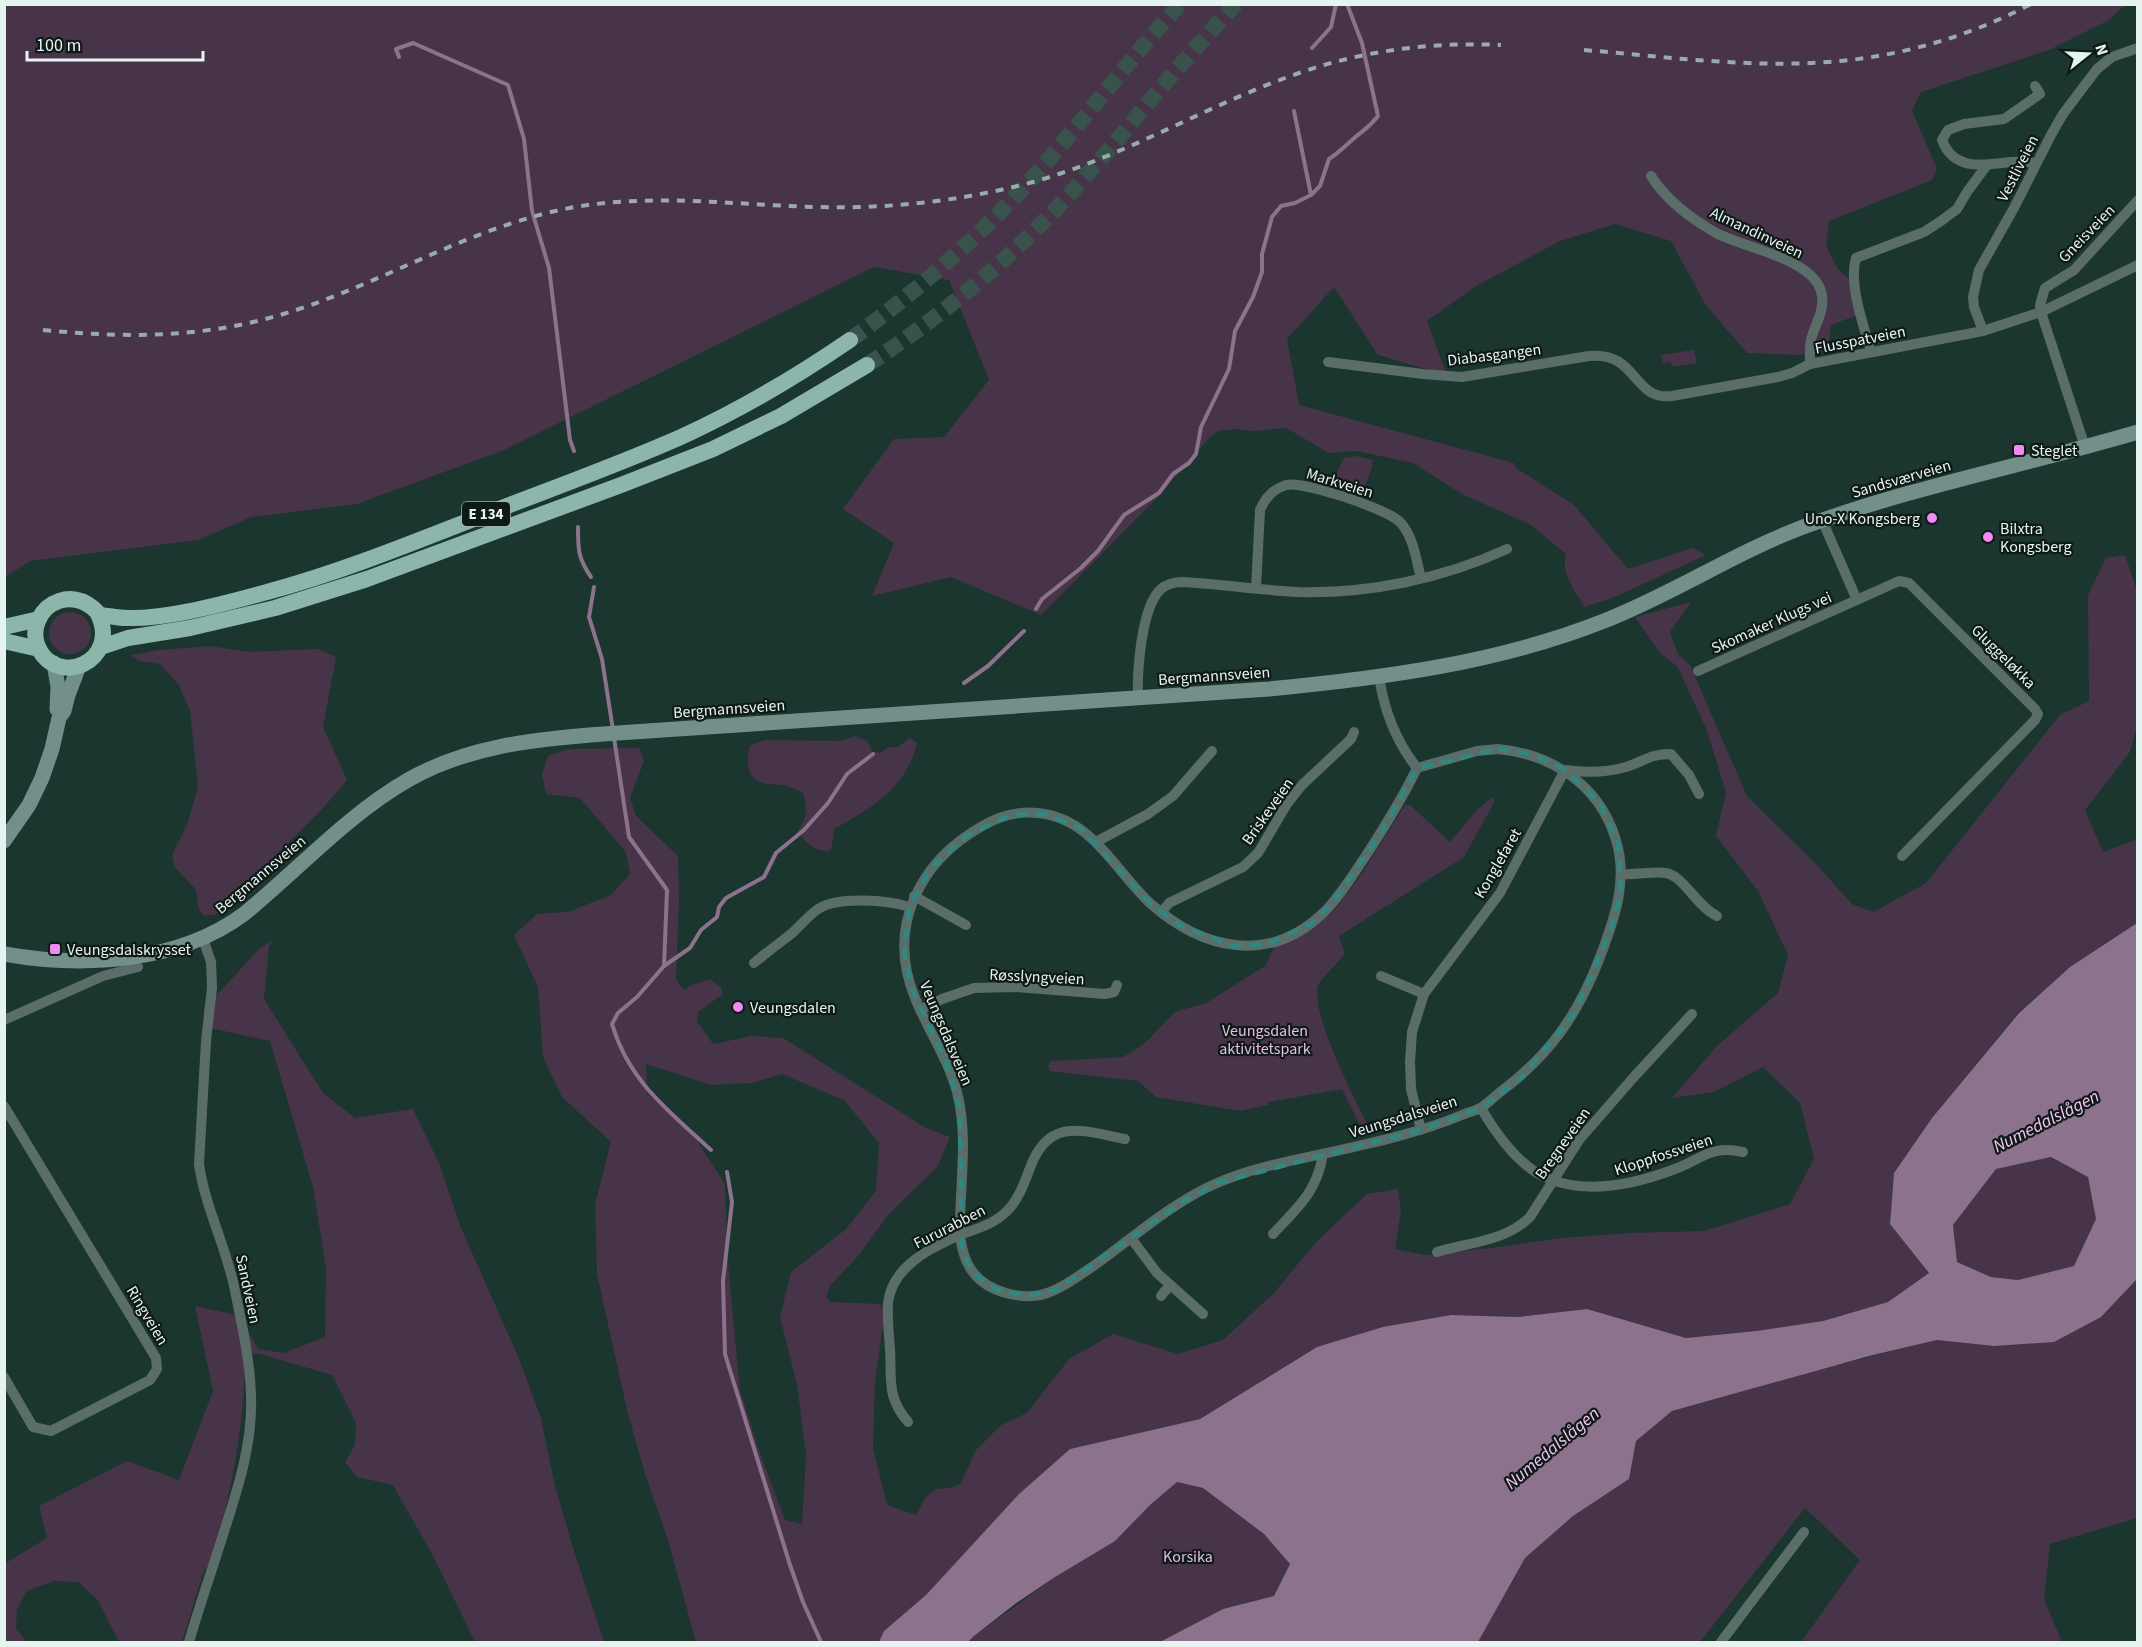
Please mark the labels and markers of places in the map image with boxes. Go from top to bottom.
place label: Steglet [2031,440,2078,462]
marker: Steglet [2012,443,2026,457]
place label: Uno-X Kongsberg [1805,508,1920,530]
marker: Uno-X Kongsberg [1925,511,1939,525]
place label: Bilxtra Kongsberg [2000,518,2072,558]
marker: Bilxtra Kongsberg [1981,530,1995,544]
place label: Veungsdalskrysset [67,939,191,961]
marker: Veungsdalskrysset [48,942,62,956]
place label: Veungsdalen [750,997,836,1019]
marker: Veungsdalen [731,1000,745,1014]

